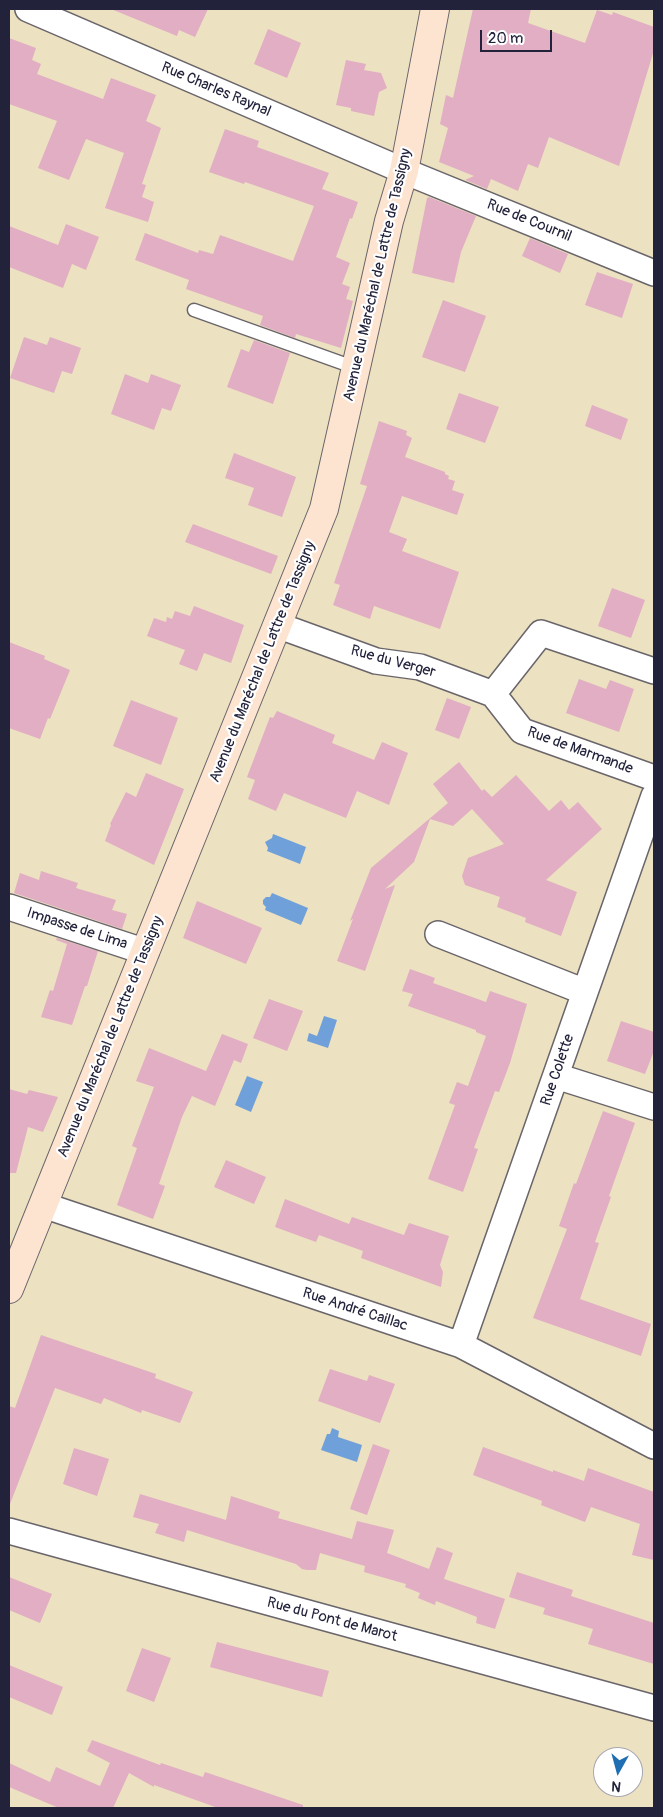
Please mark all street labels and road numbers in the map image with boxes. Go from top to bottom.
street label: Rue Charles Raynal [158,59,274,121]
street label: Avenue du Maréchal de Lattre de Tassigny [340,147,416,403]
street label: Rue de Cournil [484,196,574,246]
street label: Avenue du Maréchal de Lattre de Tassigny [206,539,320,785]
street label: Rue du Verger [349,642,437,682]
street label: Rue de Marmande [525,723,635,779]
street label: Impasse de Lima [24,904,130,954]
street label: Avenue du Maréchal de Lattre de Tassigny [54,914,168,1160]
street label: Rue Colette [537,1032,579,1108]
street label: Rue André Caillac [300,1284,410,1336]
street label: Rue du Pont de Marot [265,1594,399,1646]

